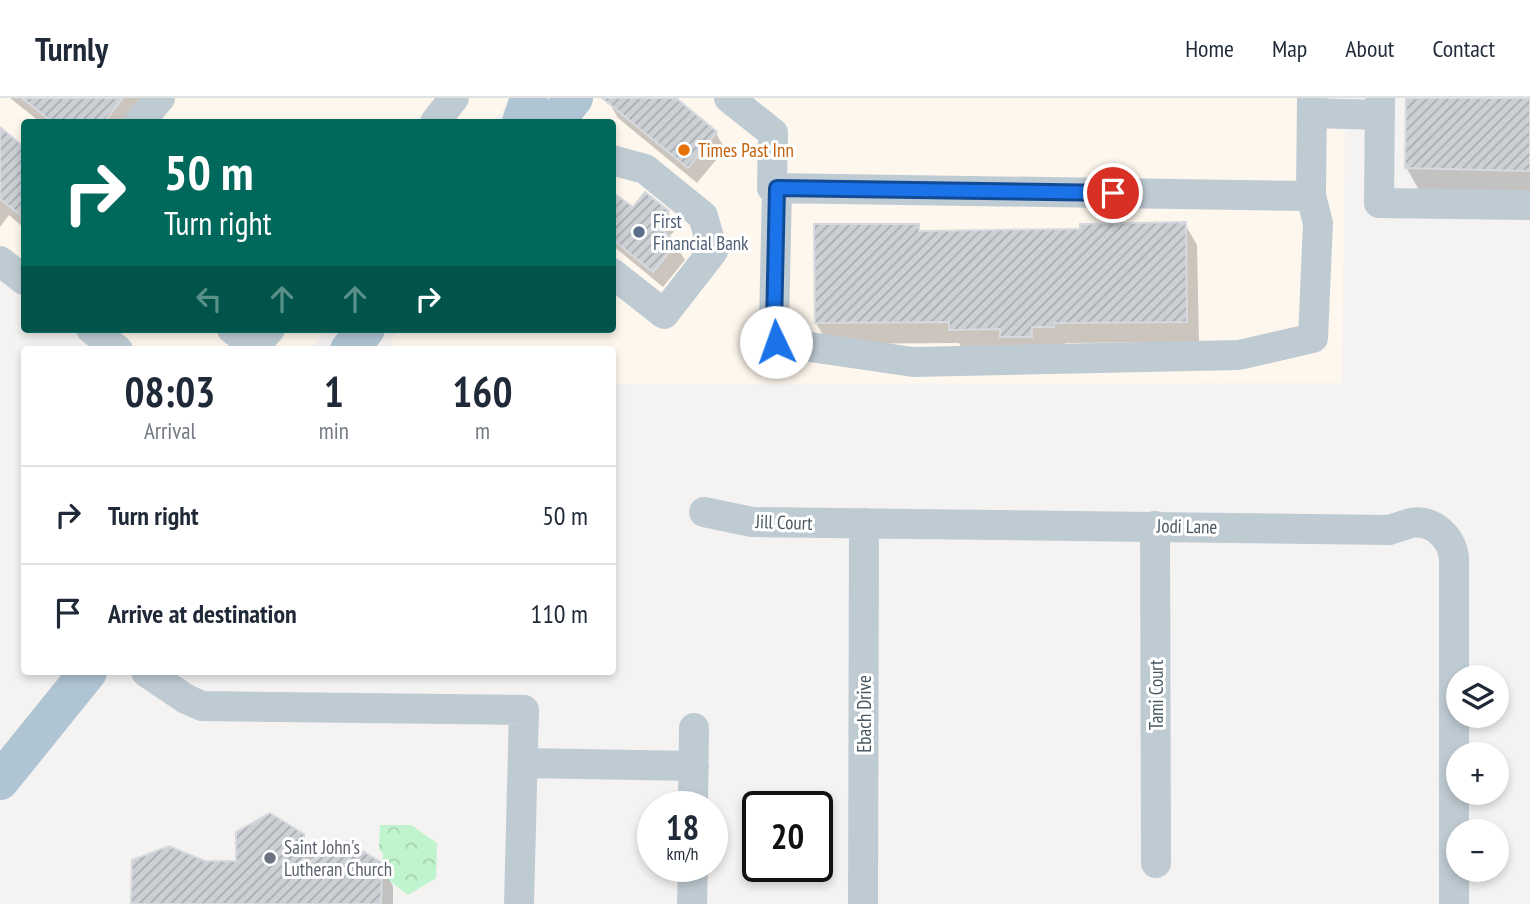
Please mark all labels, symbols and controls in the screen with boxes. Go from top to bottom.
text: Turnly [35,27,108,70]
text: Home [1185,33,1234,64]
text: Map [1272,33,1307,64]
text: About [1345,33,1394,64]
text: Contact [1432,33,1495,64]
place label: Times Past Inn [698,138,794,162]
text: 50 m [164,140,253,204]
marker: Times Past Inn [676,142,692,158]
icon: right [49,147,140,238]
pin [1083,163,1143,223]
icon: arrive [1094,174,1132,212]
text: Turn right [164,202,272,244]
place label: First Financial Bank [653,209,749,255]
marker: First Financial Bank [631,224,647,240]
icon: left [190,280,228,318]
icon: ahead [263,280,301,318]
icon: ahead [336,280,374,318]
icon: right [409,280,447,318]
position arrow [739,305,813,379]
text: 08:03 [124,364,215,419]
text: 1 [324,364,344,419]
text: 160 [452,364,513,419]
text: Arrival [144,416,196,445]
text: min [319,416,349,445]
text: m [475,416,490,445]
icon: right [49,496,87,534]
text: Turn right [108,499,199,532]
text: 50 m [542,499,588,532]
street label: Jill Court [754,509,814,535]
street label: Jodi Lane [1156,513,1218,539]
icon: arrive [49,594,87,632]
text: Arrive at destination [108,597,297,630]
text: 110 m [530,597,588,630]
street label: Tami Court [1144,659,1168,730]
map controls [1446,665,1509,882]
button: layers [1446,665,1509,728]
street label: Ebach Drive [852,675,876,753]
button: + [1446,742,1509,805]
speed limit sign: 20 [742,791,833,882]
text: 18 [666,804,699,850]
button: − [1446,819,1509,882]
place label: Saint John's Lutheran Church [284,835,392,881]
text: km/h [667,842,698,865]
marker: Saint John's Lutheran Church [262,850,278,866]

